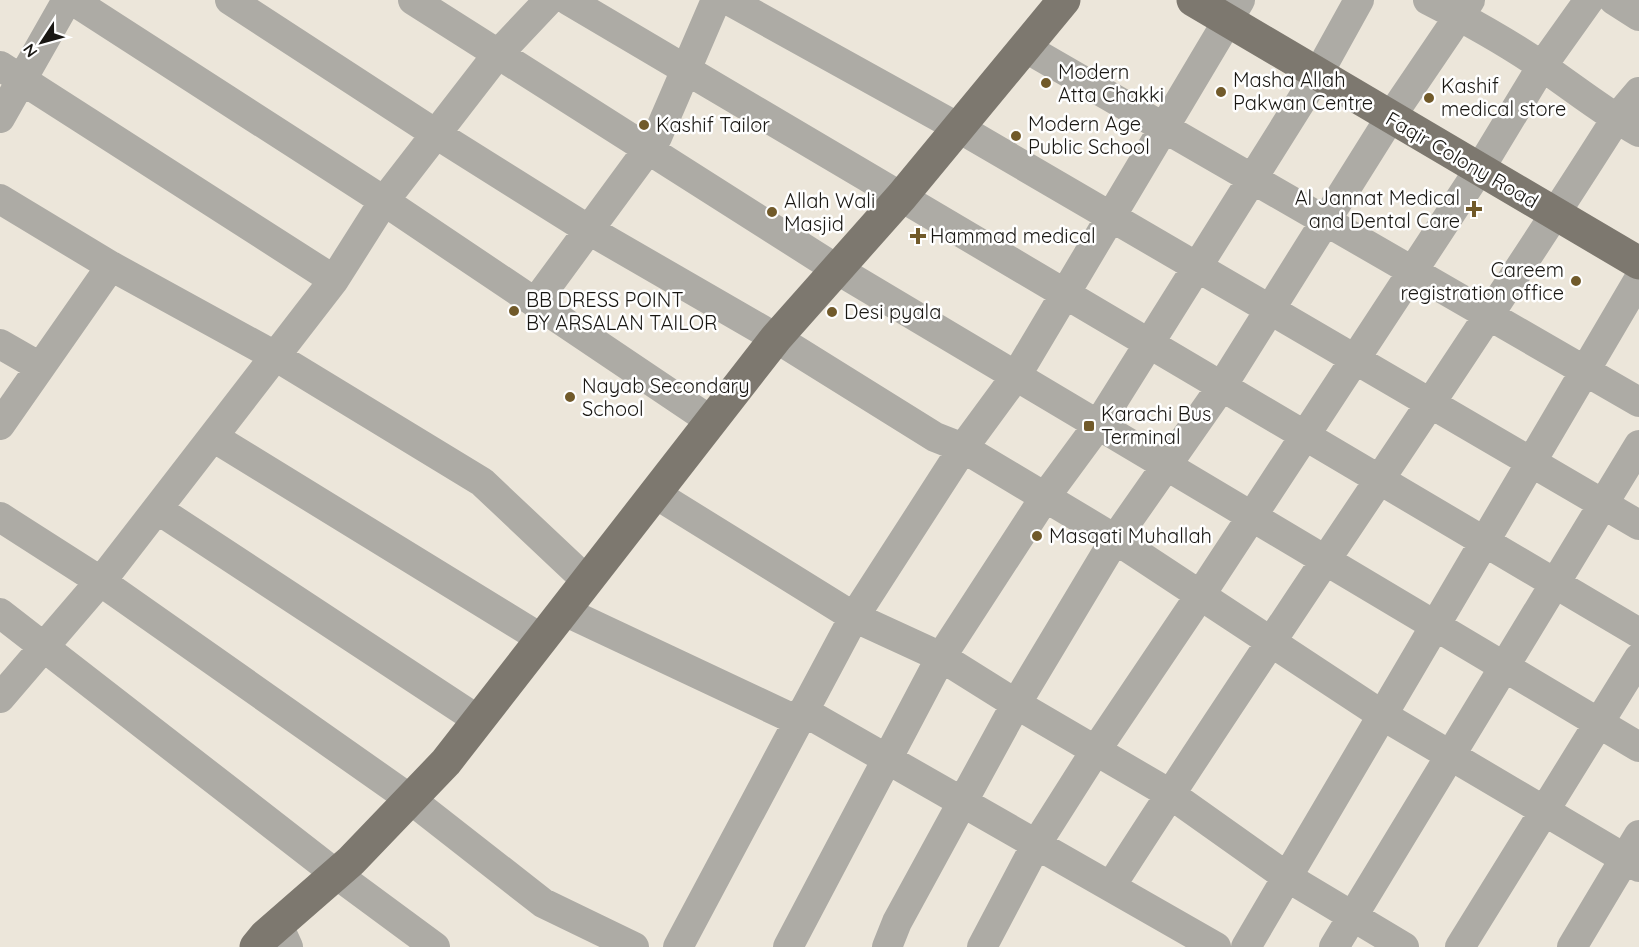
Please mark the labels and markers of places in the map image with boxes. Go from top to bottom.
place label: Modern Atta Chakki [1058,59,1164,107]
place label: Masha Allah Pakwan Centre [1233,67,1373,115]
place label: Kashif medical store [1441,73,1566,121]
marker: Modern Atta Chakki [1039,76,1053,90]
marker: Masha Allah Pakwan Centre [1214,85,1228,99]
marker: Kashif medical store [1422,91,1436,105]
place label: Modern Age Public School [1028,111,1150,159]
place label: Kashif Tailor [656,112,770,137]
marker: Kashif Tailor [637,118,651,132]
marker: Modern Age Public School [1009,129,1023,143]
place label: Al Jannat Medical and Dental Care [1295,185,1460,233]
place label: Allah Wali Masjid [784,188,875,236]
marker: Al Jannat Medical and Dental Care [1465,200,1483,218]
marker: Allah Wali Masjid [765,205,779,219]
place label: Hammad medical [930,223,1096,248]
marker: Hammad medical [911,229,925,243]
place label: Careem registration office [1400,257,1564,305]
marker: Careem registration office [1569,274,1583,288]
place label: BB DRESS POINT BY ARSALAN TAILOR [526,287,718,335]
place label: Desi pyala [844,299,941,324]
marker: BB DRESS POINT BY ARSALAN TAILOR [507,304,521,318]
marker: Desi pyala [825,305,839,319]
place label: Nayab Secondary School [582,373,750,421]
marker: Nayab Secondary School [563,390,577,404]
place label: Karachi Bus Terminal [1101,401,1211,449]
marker: Karachi Bus Terminal [1082,419,1096,433]
place label: Masqati Muhallah [1049,523,1212,548]
marker: Masqati Muhallah [1030,529,1044,543]

